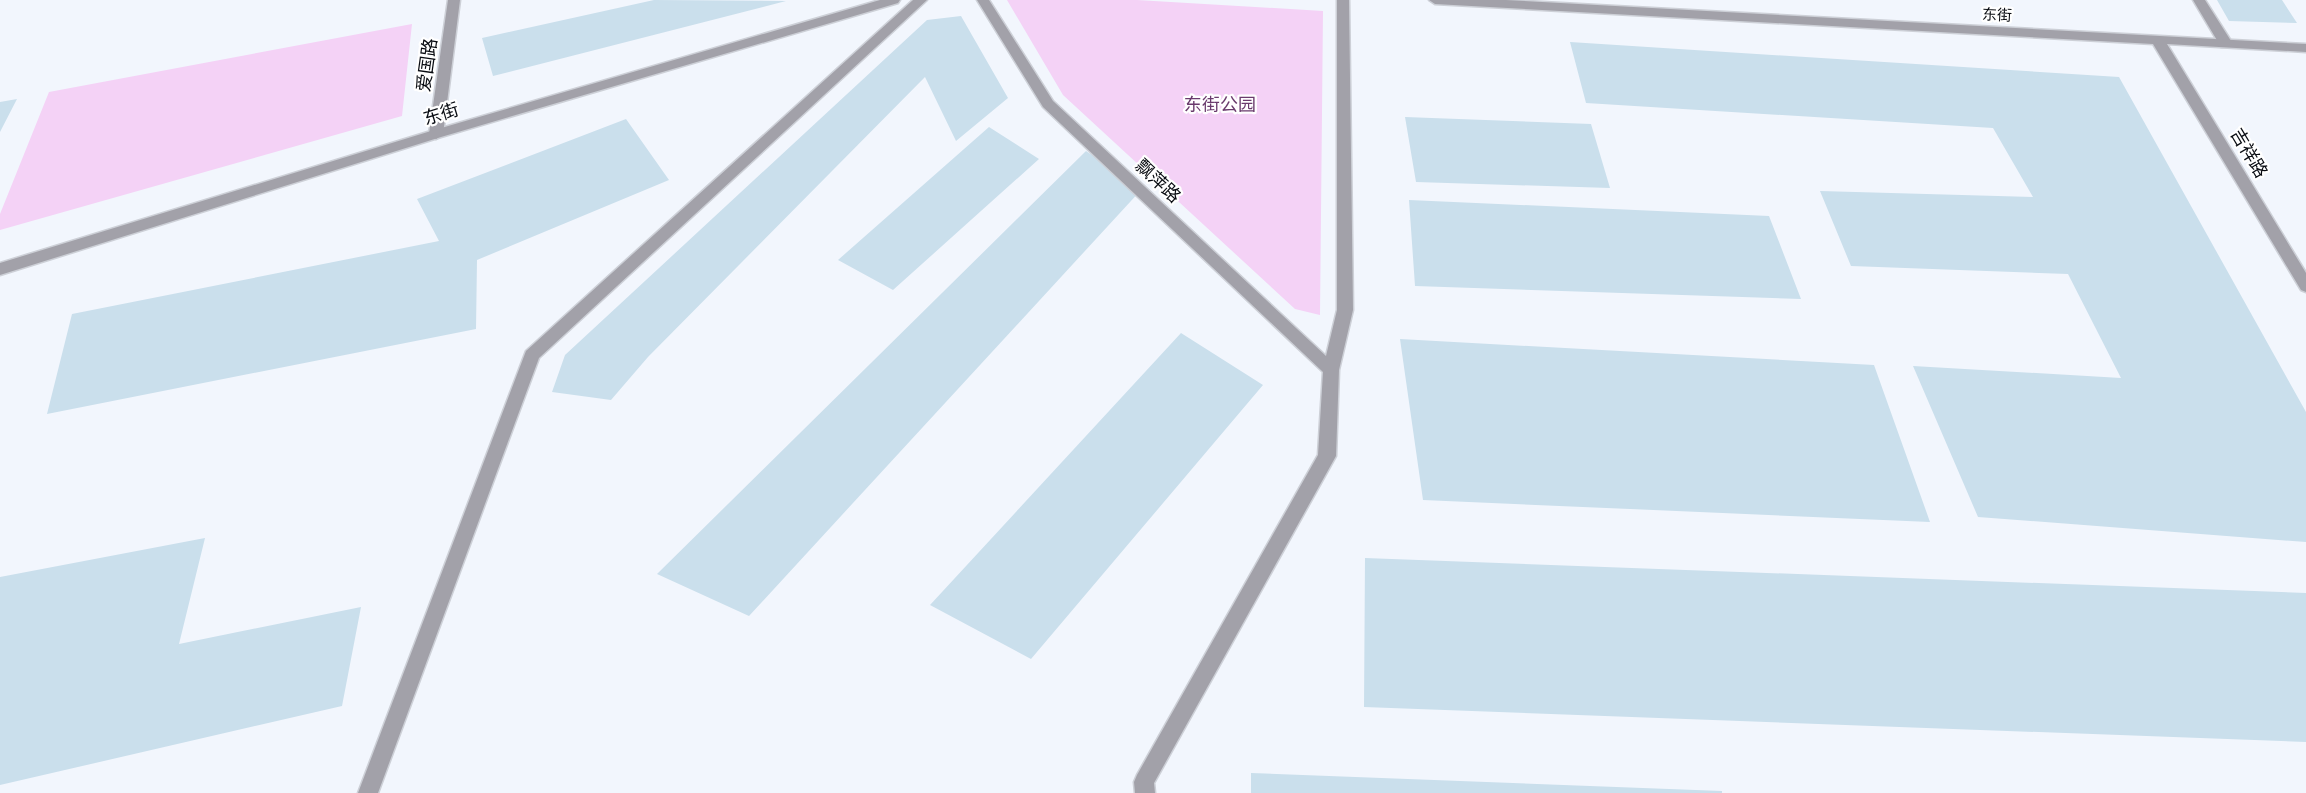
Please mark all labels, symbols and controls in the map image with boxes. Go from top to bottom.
street label: 东街 [1982,5,2012,25]
street label: 爱国路 [412,37,442,93]
park label: 东街公园 [1184,94,1256,116]
street label: 东街 [421,98,461,130]
street label: 吉祥路 [2226,124,2272,182]
street label: 飘萍路 [1131,155,1185,207]

